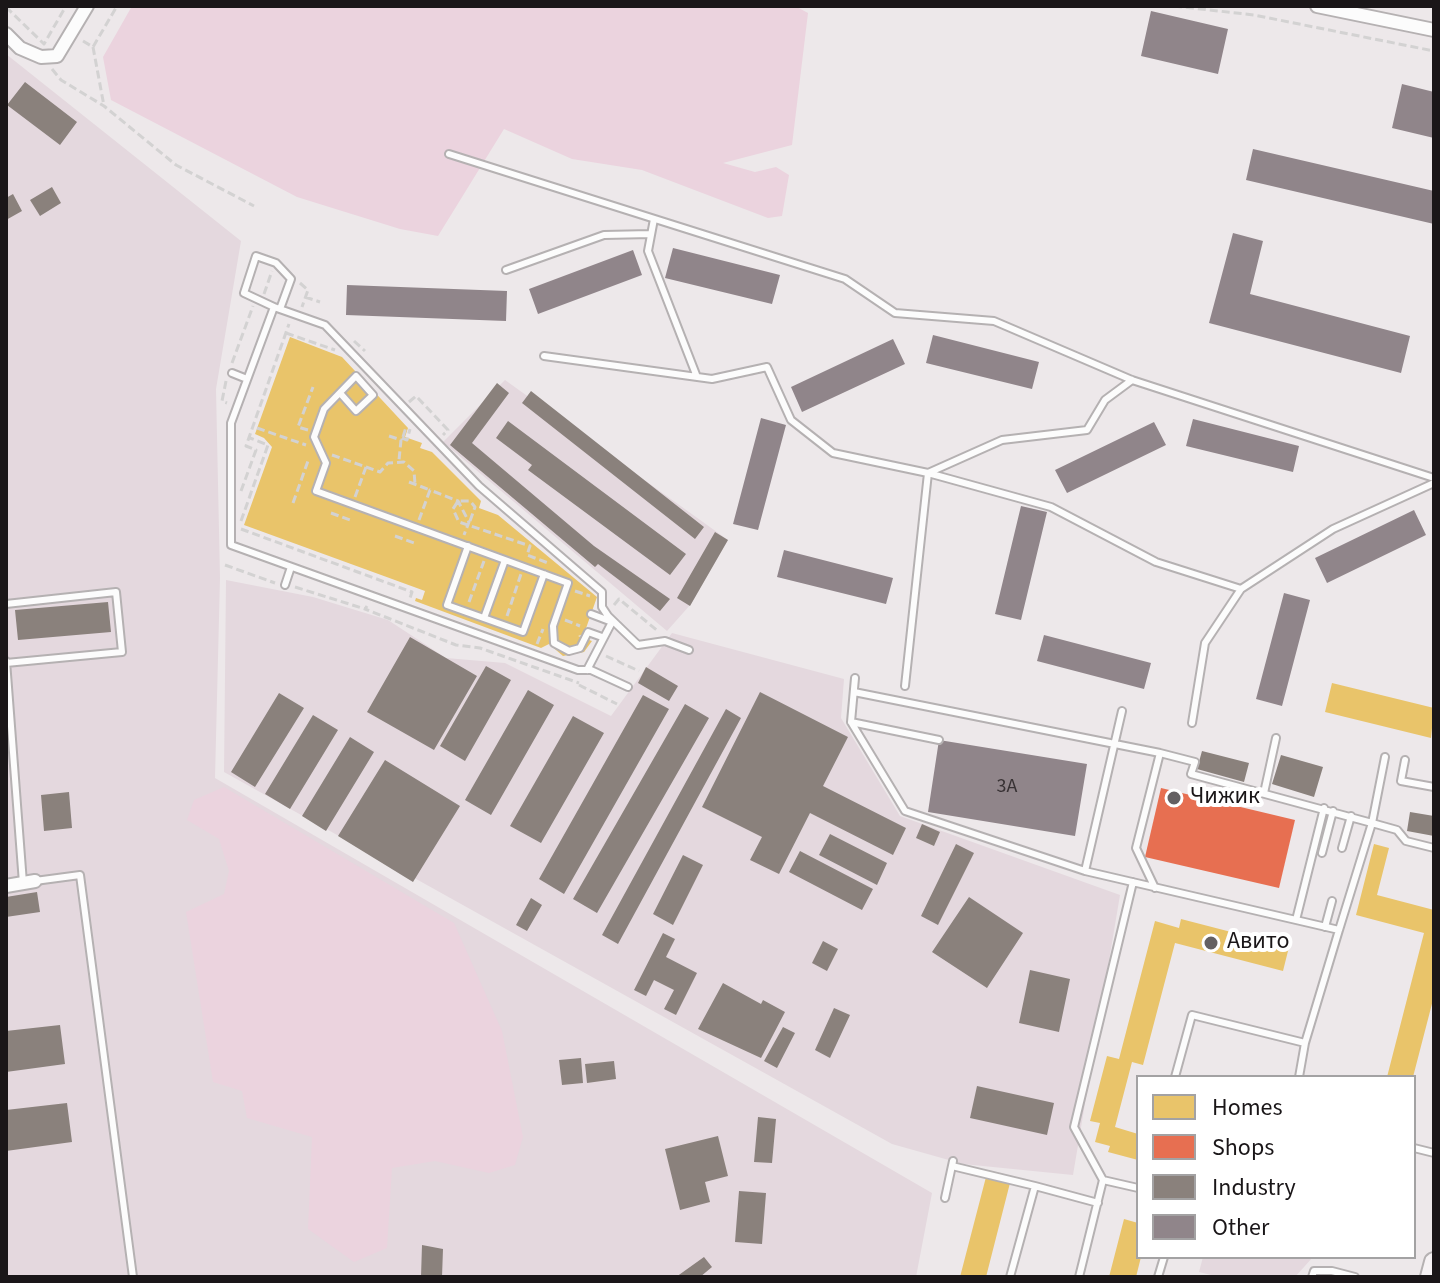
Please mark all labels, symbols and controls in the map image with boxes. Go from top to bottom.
house number: 3А [997,776,1017,800]
place label: Чижик [1190,784,1260,812]
marker: Чижик [1165,789,1183,807]
place label: Авито [1227,929,1290,957]
marker: Авито [1202,934,1220,952]
legend [1136,1075,1416,1259]
text: Homes [1212,1090,1283,1125]
text: Shops [1212,1130,1274,1165]
text: Industry [1212,1170,1296,1205]
text: Other [1212,1210,1269,1245]

